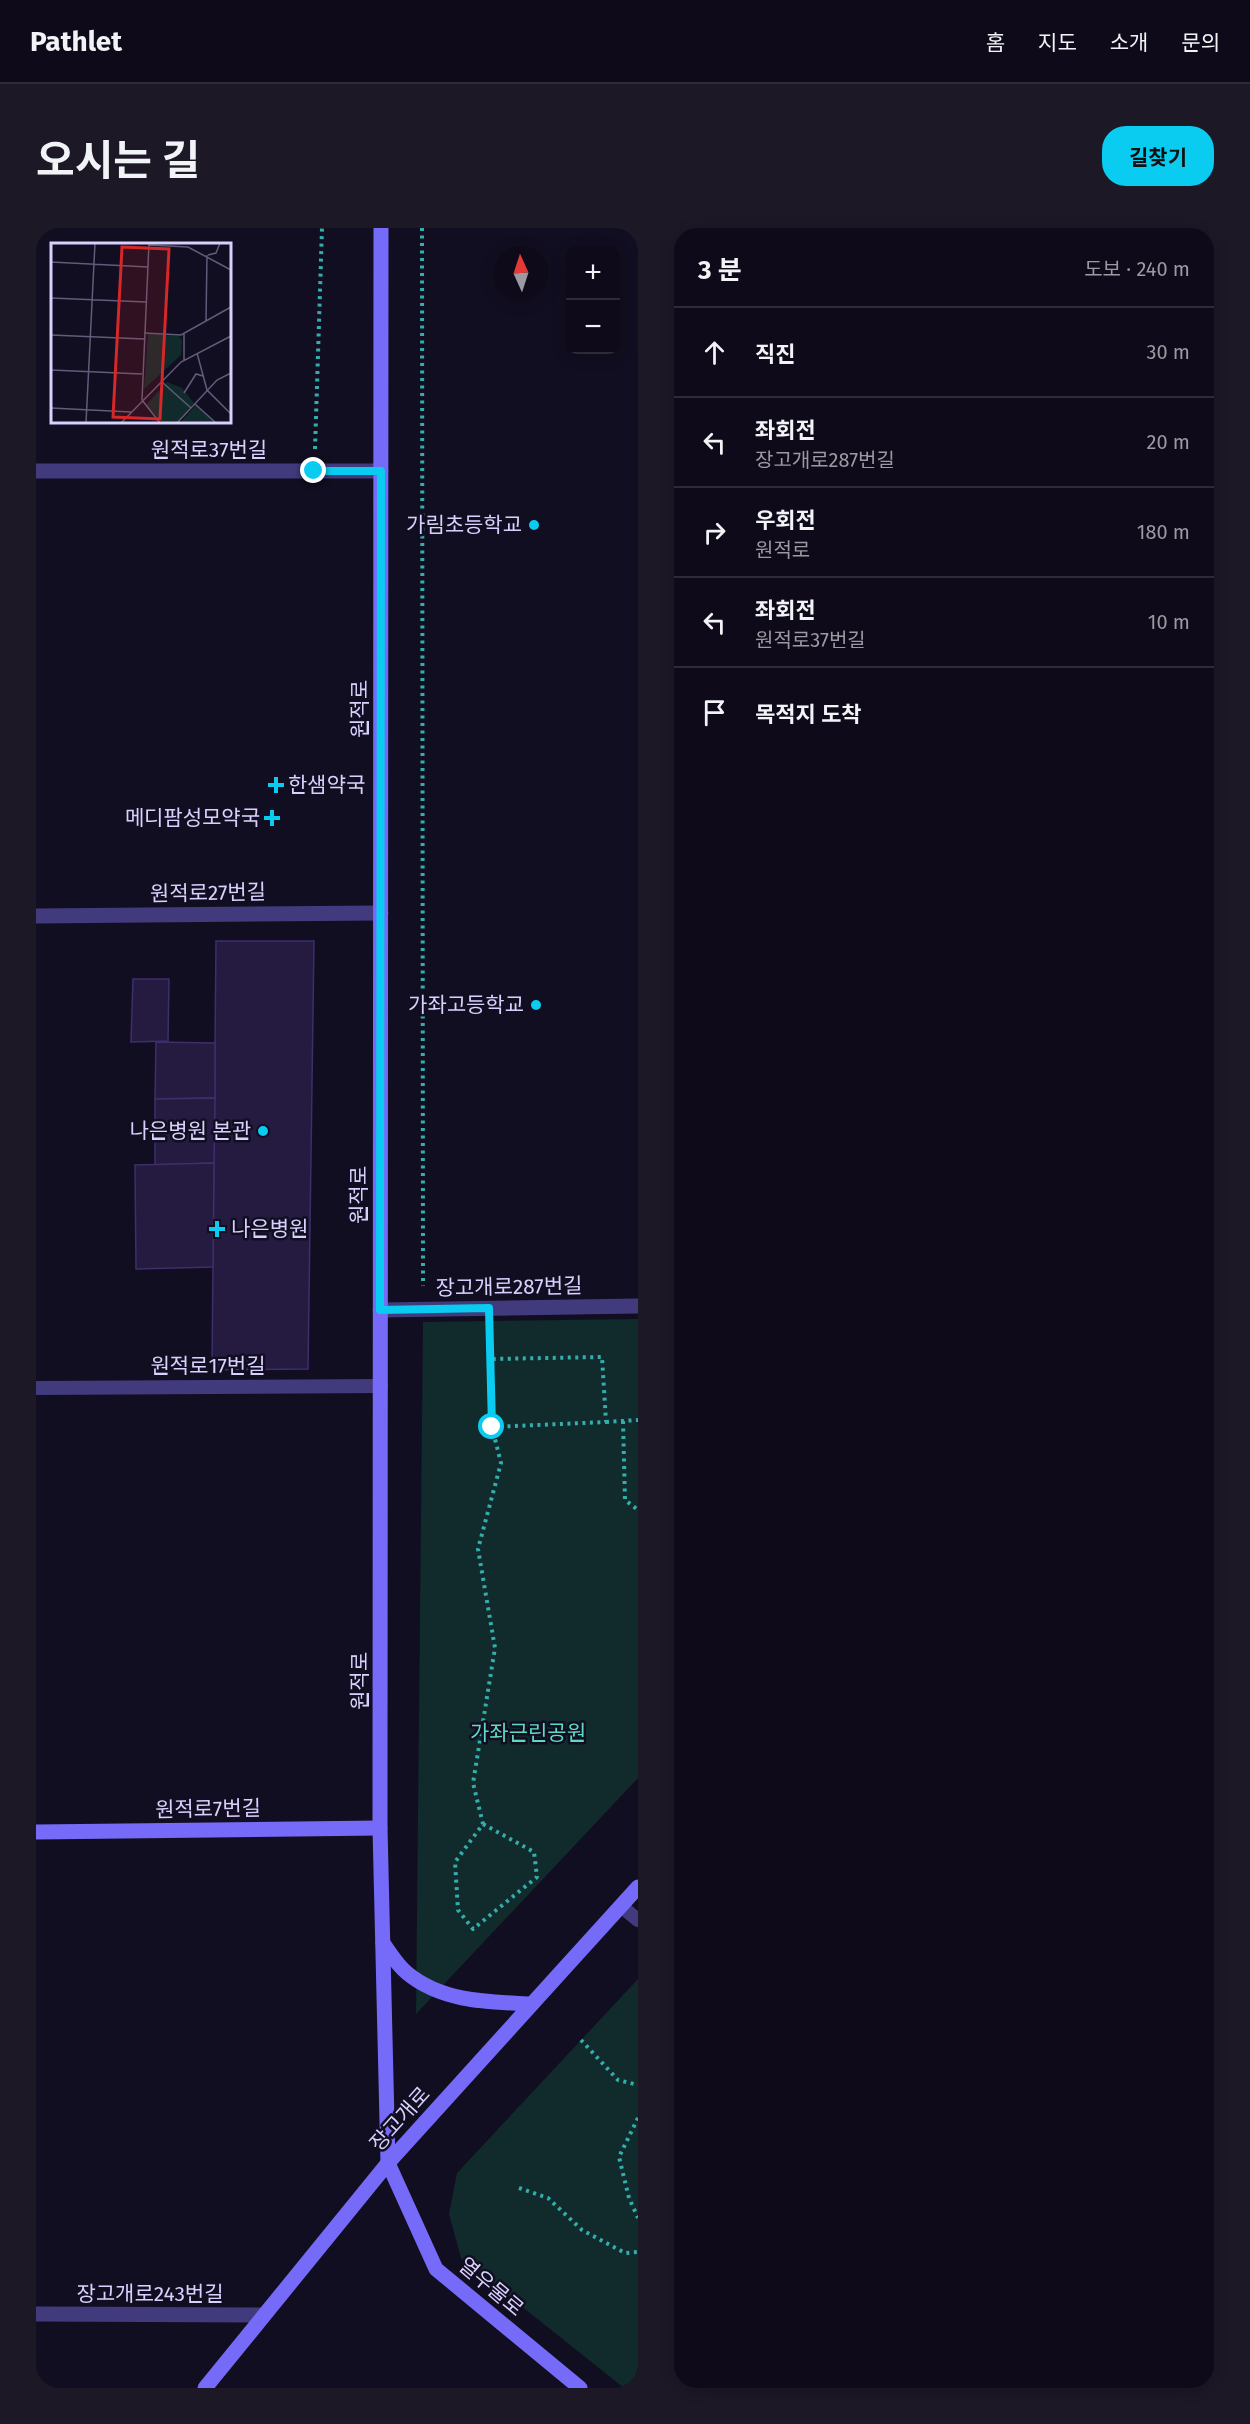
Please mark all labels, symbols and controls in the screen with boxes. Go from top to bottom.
text: Pathlet [30,25,122,58]
text: 홈 [986,30,1005,56]
text: 지도 [1038,30,1077,56]
text: 소개 [1110,30,1148,56]
text: 문의 [1181,30,1220,56]
button: 길찾기 [1102,126,1214,186]
text: 오시는 길 [36,136,201,186]
inset map [51,243,231,423]
north arrow [494,246,548,300]
map controls [566,246,620,354]
button: + [566,246,620,300]
text: 3 분 [698,255,742,286]
text: 도보 · 240 m [1084,257,1190,281]
button: − [566,300,620,354]
icon: ahead [698,336,731,369]
text: 30 m [1146,340,1190,364]
text: 직진 [755,341,795,368]
text: 좌회전 [755,417,816,444]
icon: left [698,426,731,459]
text: 20 m [1147,430,1190,454]
street label: 원적로37번길 [151,437,267,463]
text: 장고개로287번길 [755,448,895,472]
route end [300,457,326,483]
text: 우회전 [755,507,816,534]
place label: 가림초등학교 [406,512,522,538]
icon: right [698,516,731,549]
marker: 가림초등학교 [527,518,541,532]
text: 180 m [1137,520,1190,544]
text: 원적로 [755,538,810,562]
text: 좌회전 [755,597,816,624]
icon: left [698,606,731,639]
text: 10 m [1148,610,1190,634]
text: 원적로37번길 [755,628,866,652]
street label: 원적로 [347,680,373,738]
icon: arrive [698,696,731,729]
text: 목적지 도착 [755,701,861,728]
place label: 한샘약국 [288,772,365,798]
marker: 한샘약국 [269,778,283,792]
place label: 메디팜성모약국 [125,805,260,831]
marker: 메디팜성모약국 [265,811,279,825]
street label: 원적로27번길 [150,879,266,907]
place label: 가좌고등학교 [408,992,524,1018]
marker: 가좌고등학교 [529,998,543,1012]
place label: 나은병원 본관 [130,1118,251,1144]
marker: 나은병원 본관 [256,1124,270,1138]
street label: 원적로 [346,1166,372,1224]
place label: 나은병원 [231,1216,308,1242]
marker: 나은병원 [208,1220,226,1238]
street label: 장고개로287번길 [435,1273,583,1301]
street label: 원적로17번길 [150,1353,266,1379]
route start [478,1413,504,1439]
street label: 원적로 [347,1652,373,1710]
park label: 가좌근린공원 [470,1720,586,1746]
street label: 원적로7번길 [155,1795,261,1823]
street label: 장고개로 [364,2082,436,2156]
street label: 열우물로 [453,2252,529,2322]
street label: 장고개로243번길 [76,2281,224,2307]

